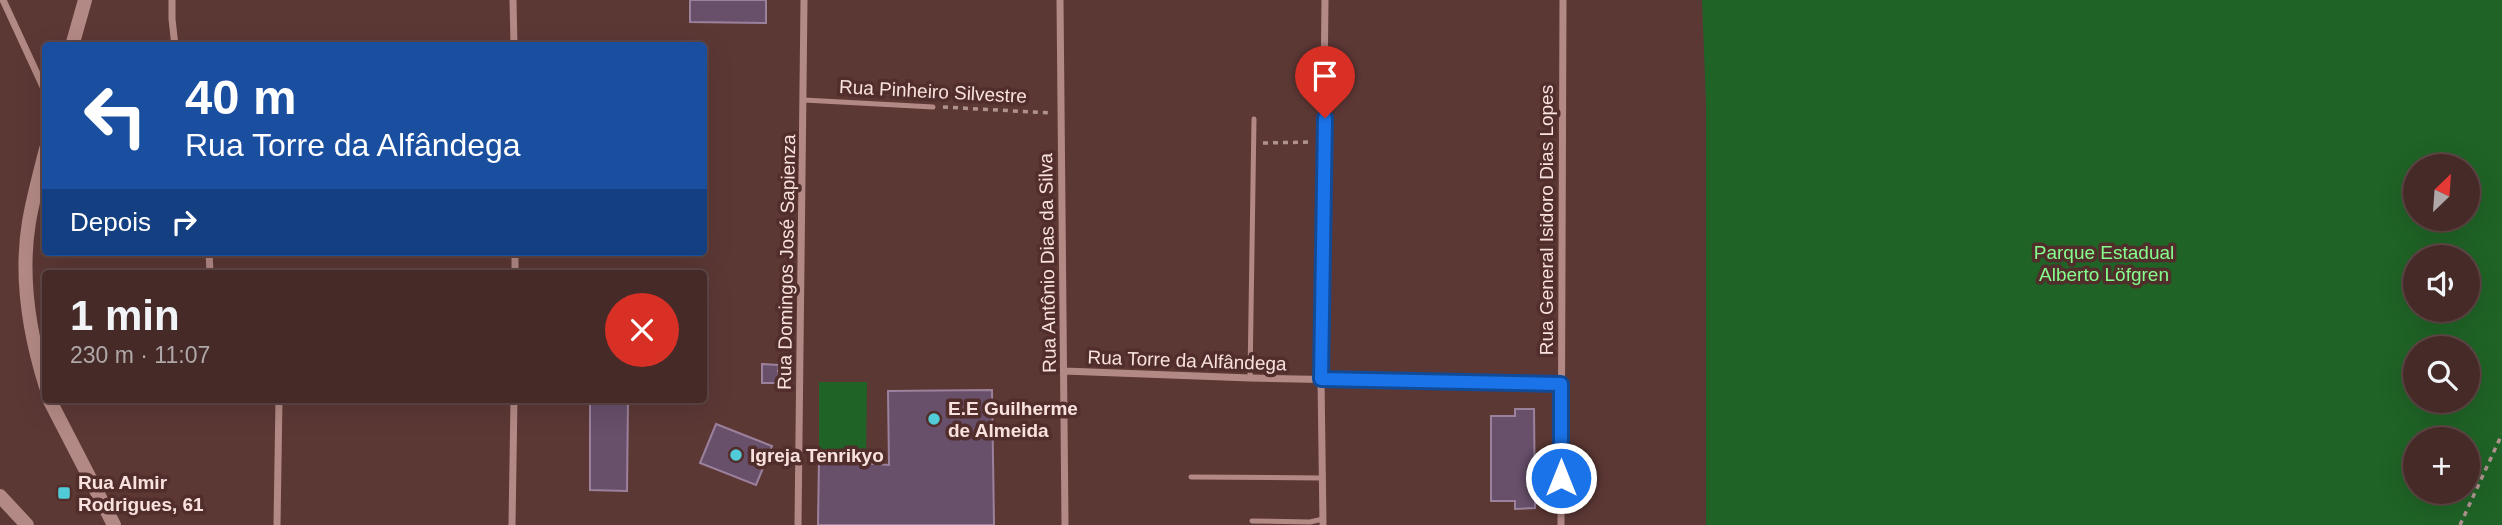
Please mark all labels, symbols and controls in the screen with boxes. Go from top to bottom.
pin [1295,46,1355,118]
icon: arrive [1306,57,1344,95]
icon: left [70,70,161,161]
text: 40 m [185,70,297,124]
street label: Rua Pinheiro Silvestre [839,76,1027,107]
street label: Rua General Isidoro Dias Lopes [1536,85,1557,355]
text: Rua Torre da Alfândega [185,127,521,163]
street label: Rua Domingos José Sapienza [774,134,799,390]
street label: Rua Antônio Dias da Silva [1035,153,1060,373]
north arrow [2403,154,2480,231]
map controls [2403,154,2480,504]
icon: right [165,203,203,241]
text: Depois [70,207,151,237]
park label: Parque Estadual Alberto Löfgren [2034,242,2174,285]
button: sound [2403,245,2480,322]
text: 1 min [70,292,180,339]
button: close [605,293,679,367]
button: search [2403,336,2480,413]
text: 230 m · 11:07 [70,342,210,368]
street label: Rua Torre da Alfândega [1087,347,1287,374]
place label: E.E Guilherme de Almeida [948,398,1078,441]
marker: E.E Guilherme de Almeida [926,411,942,427]
button: + [2403,427,2480,504]
position arrow [1524,441,1598,515]
place label: Igreja Tenrikyo [750,445,884,466]
marker: Igreja Tenrikyo [728,447,744,463]
place label: Rua Almir Rodrigues, 61 [78,472,204,515]
marker: Rua Almir Rodrigues, 61 [56,485,72,501]

